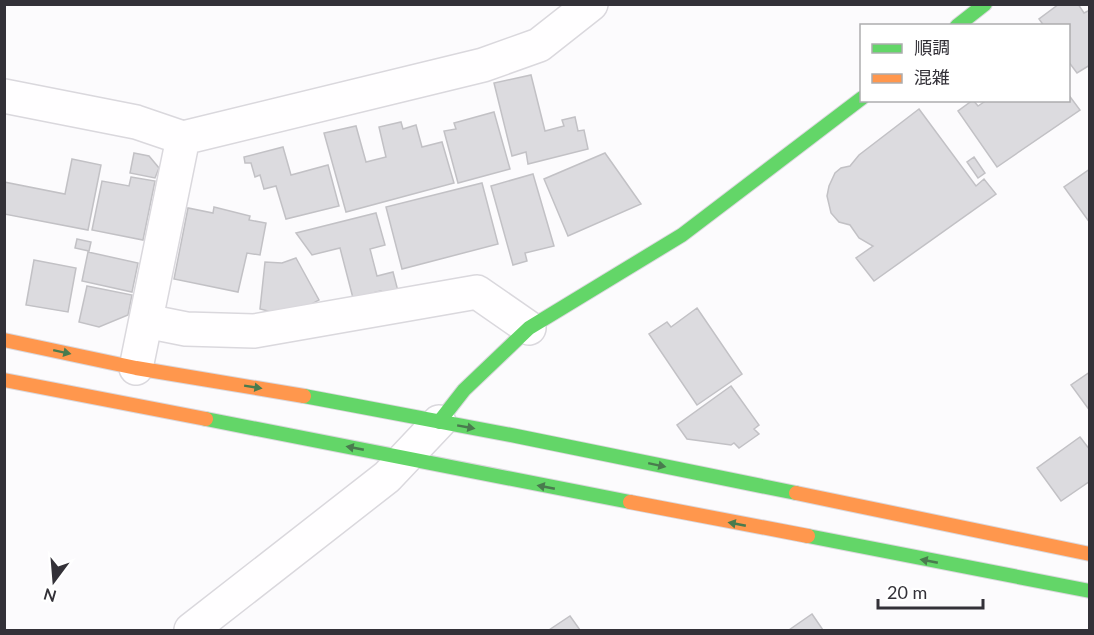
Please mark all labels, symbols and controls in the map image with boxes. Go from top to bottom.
legend [860,24,1070,102]
text: 順調 [914,36,950,58]
text: 混雑 [914,66,950,88]
one-way arrow [52,348,71,357]
one-way arrow [244,383,263,392]
one-way arrow [456,423,475,432]
one-way arrow [345,443,364,452]
one-way arrow [648,461,667,470]
one-way arrow [536,482,555,491]
one-way arrow [728,519,747,528]
north arrow [24,551,84,611]
one-way arrow [919,556,938,565]
scale bar [878,572,983,610]
text: 20 m [887,581,927,603]
text: N [41,585,58,607]

